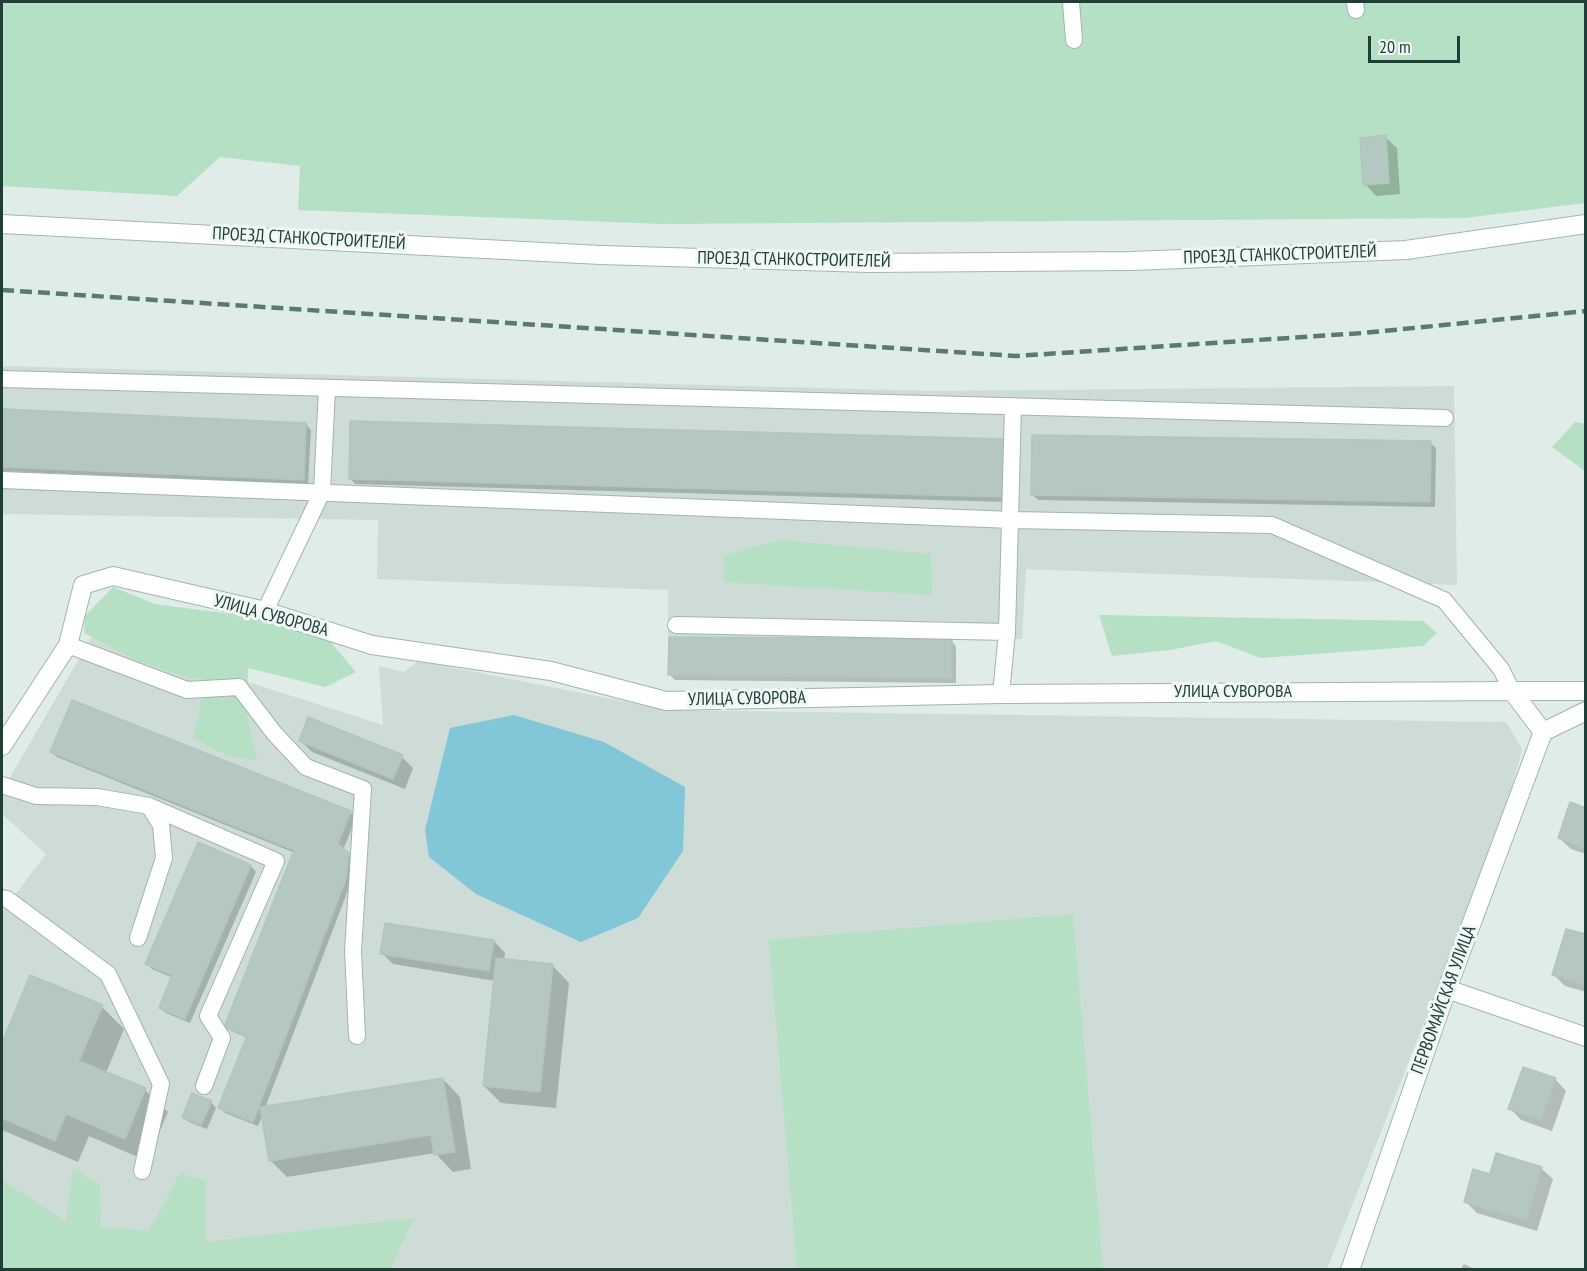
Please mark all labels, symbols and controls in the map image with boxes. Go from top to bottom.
scale bar [1371,24,1462,62]
text: 20 m [1379,35,1411,58]
street label: ПРОЕЗД СТАНКОСТРОИТЕЛЕЙ [212,223,406,255]
street label: ПРОЕЗД СТАНКОСТРОИТЕЛЕЙ [1183,241,1377,269]
street label: ПРОЕЗД СТАНКОСТРОИТЕЛЕЙ [697,248,891,272]
street label: УЛИЦА СУВОРОВА [211,590,331,642]
street label: УЛИЦА СУВОРОВА [1174,681,1292,703]
street label: УЛИЦА СУВОРОВА [688,687,806,711]
street label: ПЕРВОМАЙСКАЯ УЛИЦА [1407,923,1481,1077]

